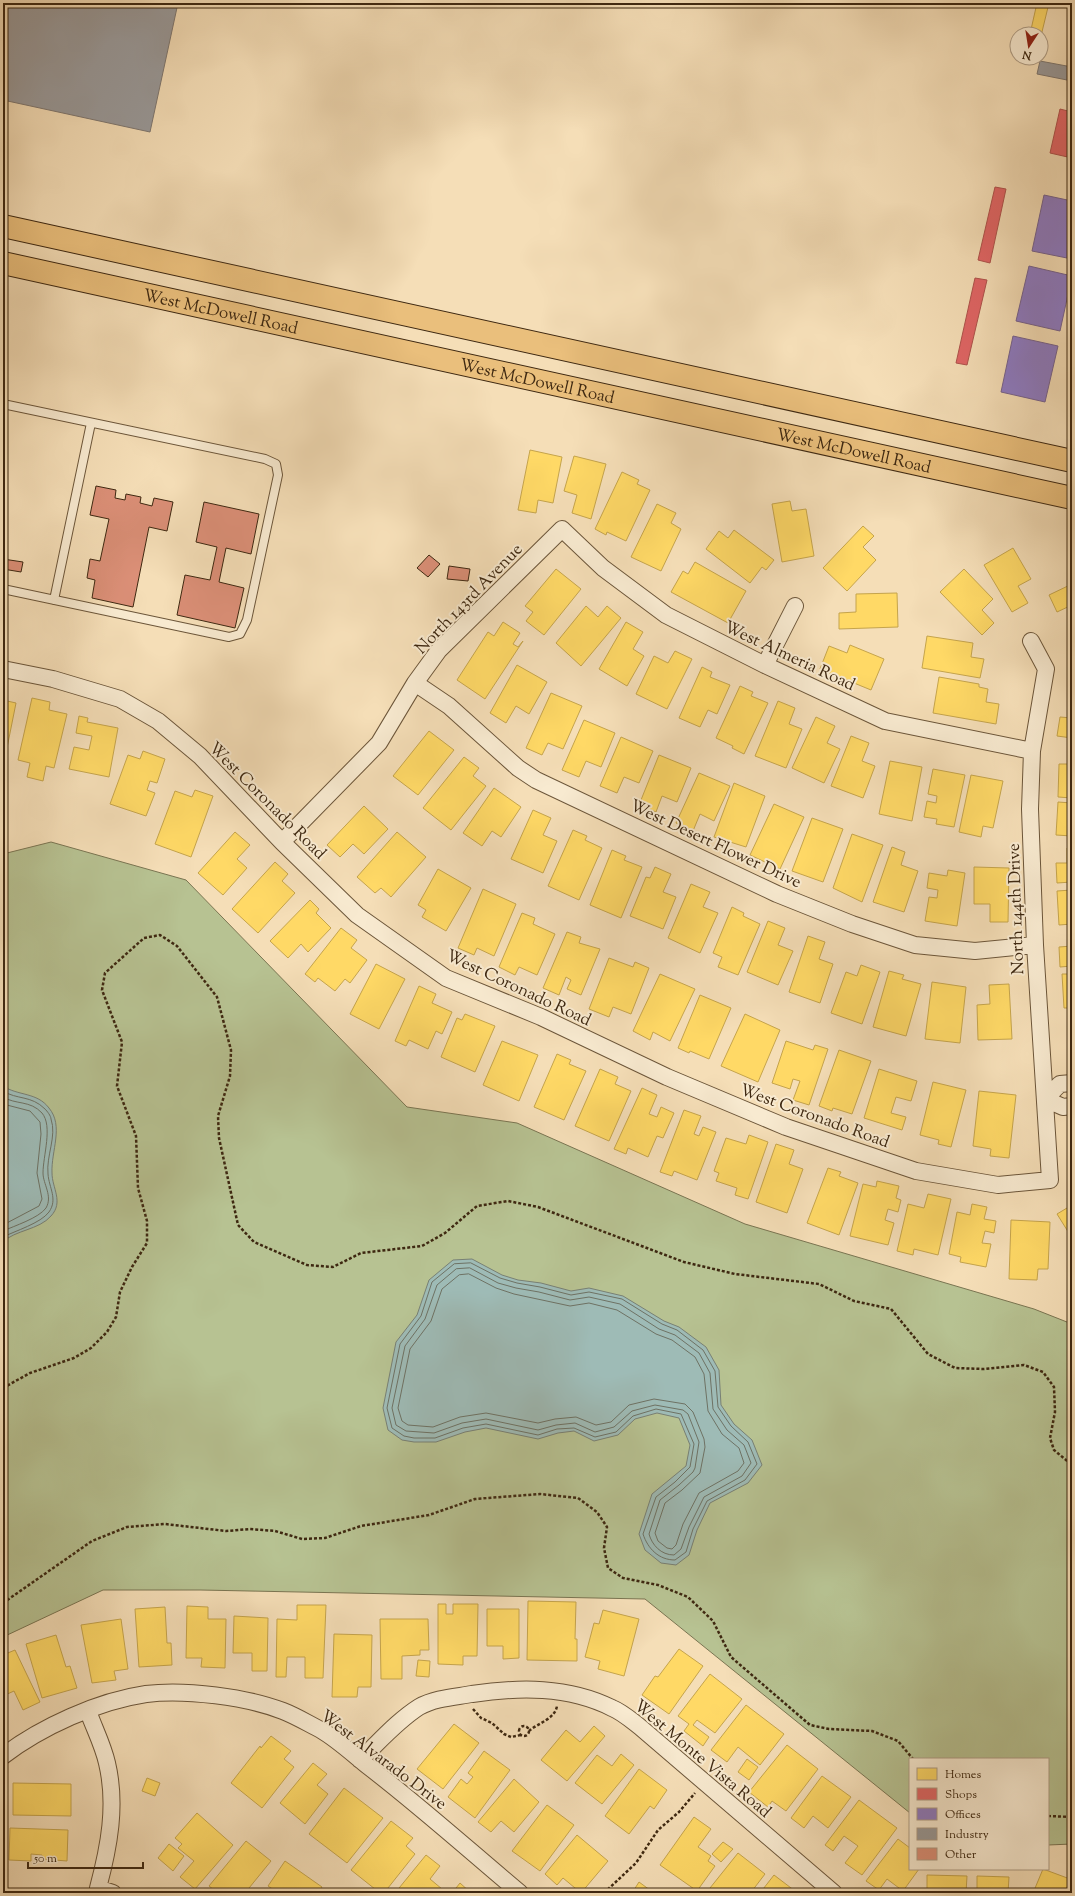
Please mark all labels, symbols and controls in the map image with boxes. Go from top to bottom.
north arrow [1009,26,1049,66]
text: N [1021,46,1034,64]
street label: West McDowell Road [141,284,301,342]
street label: West McDowell Road [457,354,617,411]
street label: West McDowell Road [773,423,933,481]
street label: North 143rd Avenue [410,539,529,660]
street label: West Almeria Road [720,616,859,698]
street label: West Coronado Road [202,737,331,866]
street label: West Desert Flower Drive [625,794,805,895]
street label: North 144th Drive [1003,843,1031,975]
street label: West Coronado Road [442,945,595,1033]
street label: West Coronado Road [736,1079,893,1155]
street label: West Monte Vista Road [628,1695,776,1825]
street label: West Alvarado Drive [314,1705,451,1816]
legend [909,1758,1049,1870]
text: Homes [945,1766,981,1784]
text: Shops [945,1786,977,1804]
text: Offices [945,1806,981,1824]
text: Industry [945,1826,989,1844]
scale bar [28,1844,143,1870]
text: Other [945,1846,977,1864]
text: 50 m [33,1850,57,1868]

